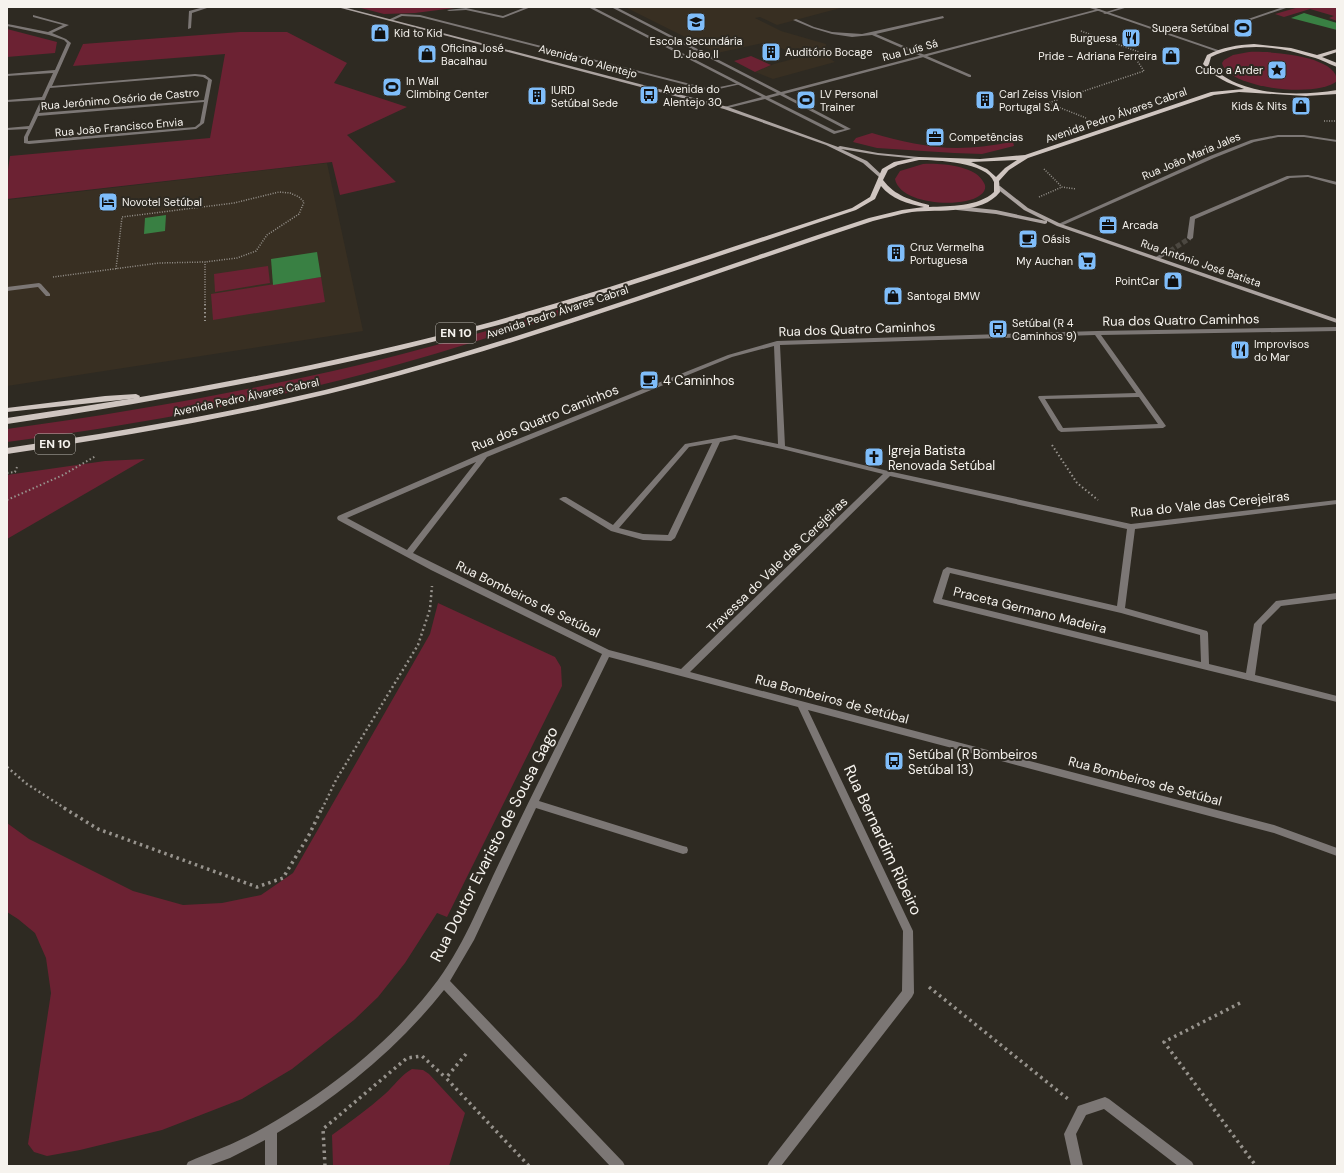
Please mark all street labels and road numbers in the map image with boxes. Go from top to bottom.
street label: Rua Luís Sá [881,36,939,64]
street label: Avenida do Alentejo [537,41,639,81]
street label: Avenida Pedro Álvares Cabral [1043,84,1189,146]
street label: Rua Jerónimo Osório de Castro [40,85,200,113]
street label: Rua João Francisco Envia [54,114,184,140]
street label: Rua João Maria Jales [1140,129,1242,183]
street label: Rua António José Batista [1139,236,1263,290]
street label: Avenida Pedro Álvares Cabral [484,282,630,342]
street label: Rua dos Quatro Caminhos [1102,310,1260,330]
street label: Rua dos Quatro Caminhos [778,318,936,340]
road number: EN 10 [436,323,476,343]
street label: Avenida Pedro Álvares Cabral [172,375,320,419]
street label: Rua dos Quatro Caminhos [469,381,621,455]
road number: EN 10 [35,434,75,454]
street label: Rua do Vale das Cerejeiras [1130,487,1290,521]
street label: Travessa do Vale das Cerejeiras [703,493,851,637]
street label: Rua Bombeiros de Setúbal [453,557,603,641]
street label: Praceta Germano Madeira [952,583,1108,637]
street label: Rua Bombeiros de Setúbal [753,670,911,728]
street label: Rua Doutor Evaristo de Sousa Gago [425,723,563,965]
street label: Rua Bombeiros de Setúbal [1066,752,1224,810]
street label: Rua Bernardim Ribeiro [839,761,927,919]

